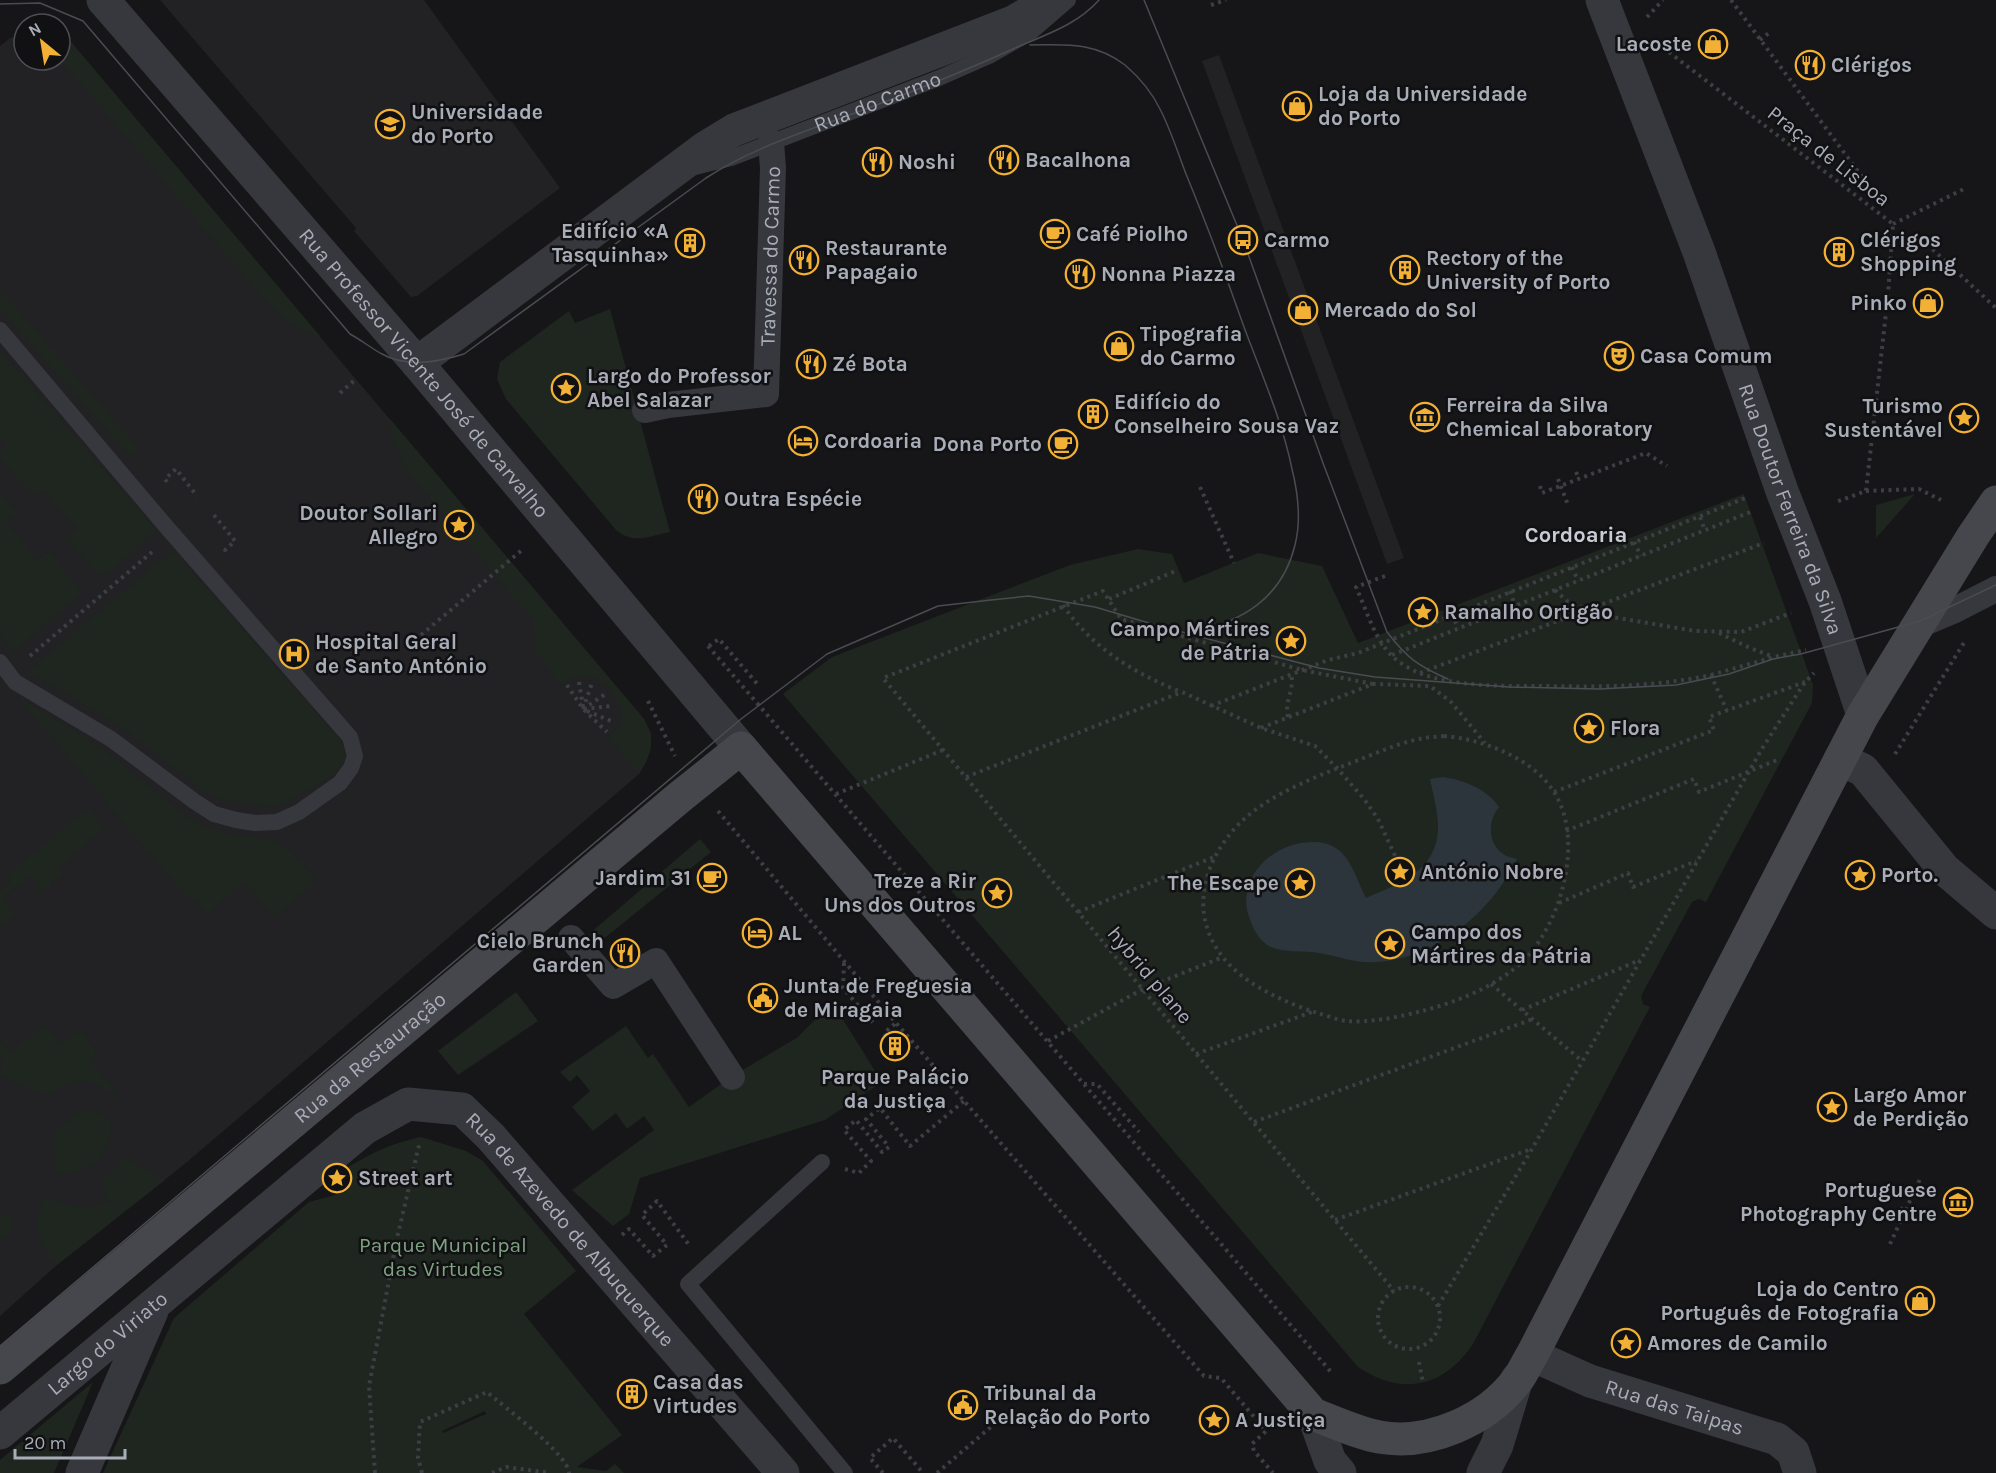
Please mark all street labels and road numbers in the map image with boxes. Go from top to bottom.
street label: Rua do Carmo [810,66,944,137]
street label: Praça de Lisboa [1763,101,1895,211]
street label: Travessa do Carmo [755,166,785,347]
street label: Rua Professor Vicente José de Carvalho [294,223,554,522]
street label: Rua Doutor Ferreira da Silva [1734,380,1847,638]
street label: hybrid plane [1102,922,1198,1028]
street label: Rua da Restauração [289,987,451,1128]
street label: Rua de Azevedo de Albuquerque [461,1107,680,1351]
street label: Largo do Viriato [43,1286,172,1400]
street label: Rua das Taipas [1602,1374,1747,1440]

